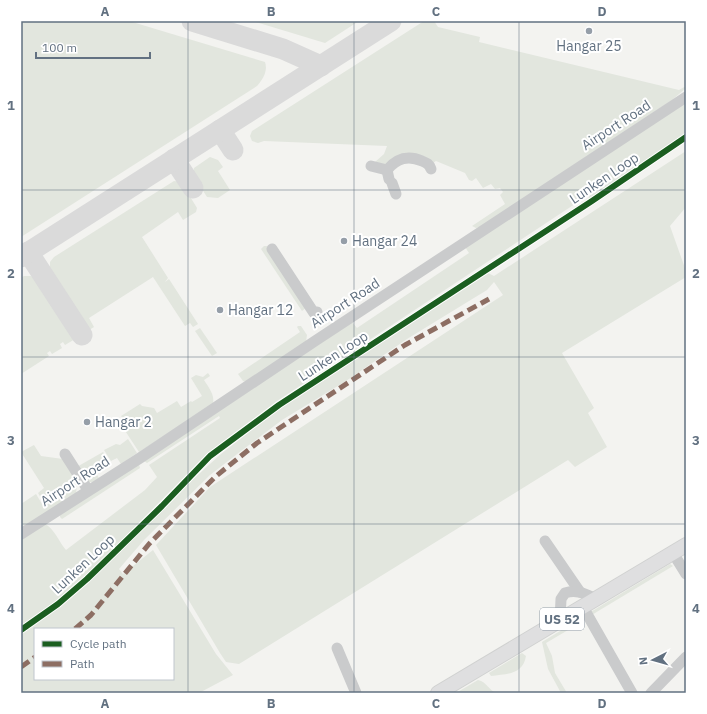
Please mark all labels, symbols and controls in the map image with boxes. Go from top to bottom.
text: A [101,3,110,20]
text: B [267,3,276,20]
text: C [432,3,441,20]
text: D [597,3,607,20]
marker: Hangar 25 [584,26,594,36]
scale bar [36,34,150,60]
place label: Hangar 25 [556,37,622,55]
text: 100 m [42,40,77,55]
street label: Airport Road [578,96,654,154]
text: 1 [7,97,15,114]
text: 1 [692,97,700,114]
street label: Lunken Loop [566,148,642,208]
place label: Hangar 24 [352,232,417,250]
marker: Hangar 24 [339,236,349,246]
text: 2 [7,265,15,282]
text: 2 [692,265,700,282]
street label: Airport Road [307,274,383,332]
place label: Hangar 12 [228,301,293,319]
marker: Hangar 12 [215,305,225,315]
street label: Lunken Loop [295,327,371,385]
place label: Hangar 2 [95,413,152,431]
marker: Hangar 2 [82,417,92,427]
text: 3 [7,432,15,449]
text: 3 [692,432,700,449]
street label: Airport Road [37,452,113,510]
street label: Lunken Loop [48,530,118,598]
text: 4 [7,600,15,617]
text: 4 [692,600,700,617]
road number: US 52 [540,608,584,630]
legend [34,628,174,680]
text: Cycle path [70,636,127,651]
north arrow [633,640,673,680]
text: Path [70,656,95,671]
text: N [636,656,650,666]
text: A [101,695,110,712]
text: B [267,695,276,712]
text: C [432,695,441,712]
text: D [597,695,607,712]

